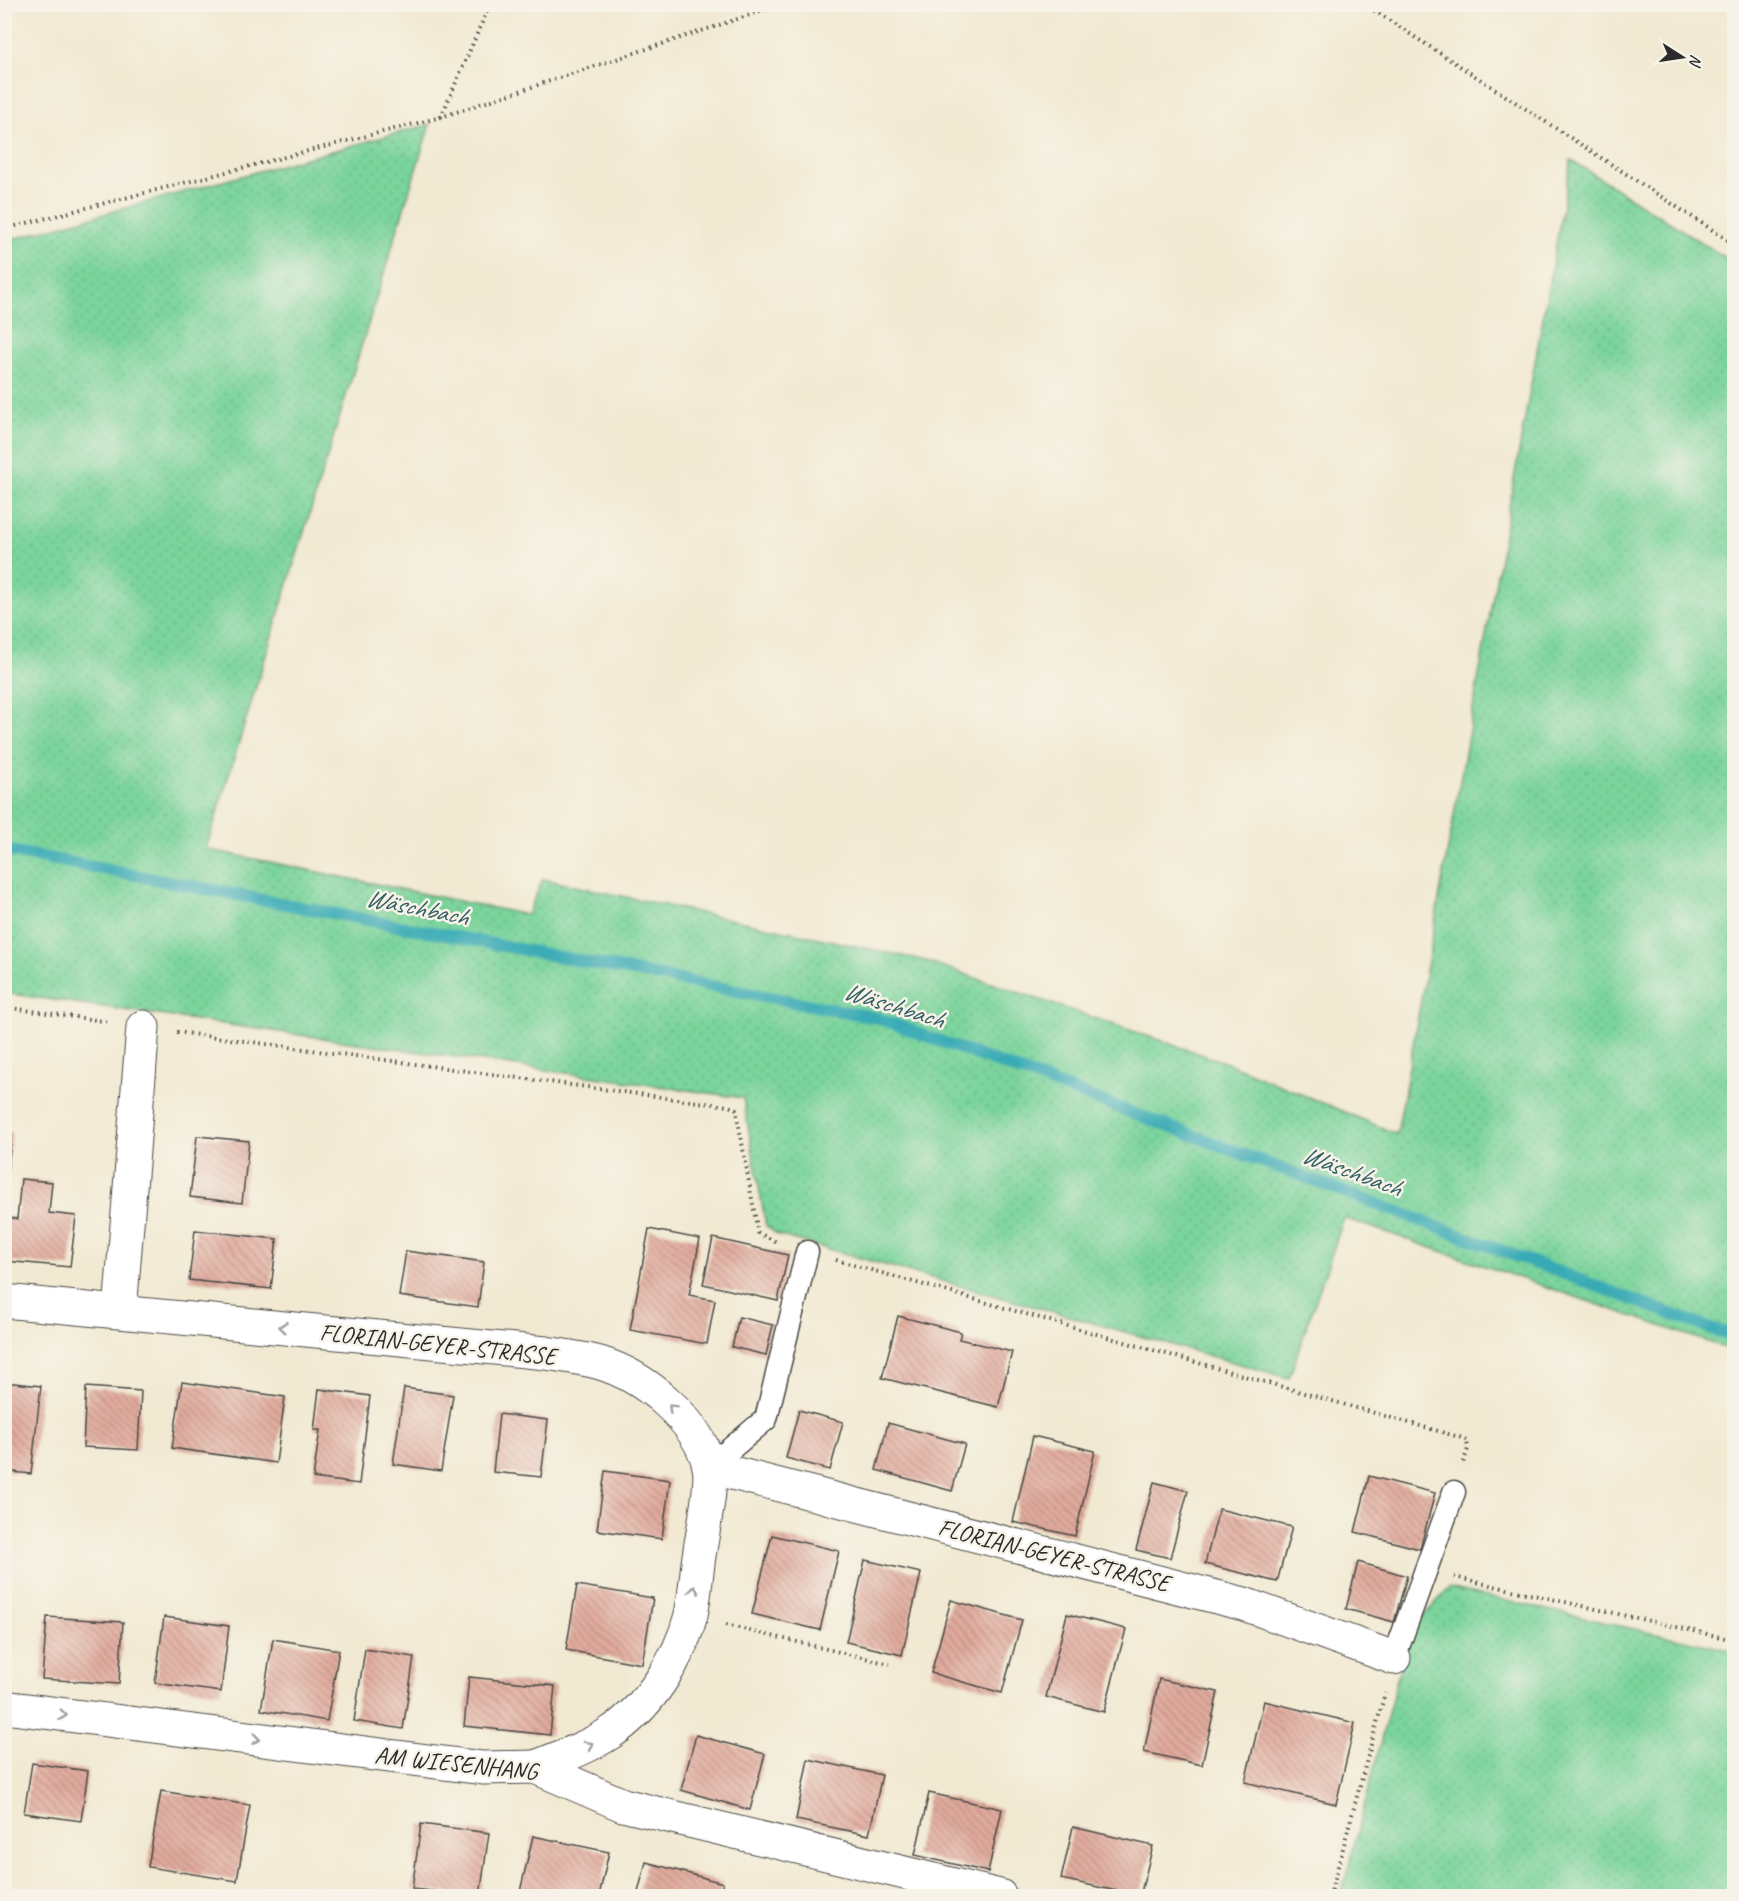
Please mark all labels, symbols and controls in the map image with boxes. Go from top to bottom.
north arrow [1652,27,1712,87]
text: N [1684,53,1707,70]
water label: Wäschbach [363,881,473,933]
water label: Wäschbach [840,974,950,1037]
water label: Wäschbach [1298,1138,1408,1205]
street label: FLORIAN-GEYER-STRASSE [318,1317,560,1372]
one-way arrow [278,1321,287,1334]
one-way arrow [669,1404,680,1415]
street label: FLORIAN-GEYER-STRASSE [935,1512,1175,1599]
one-way arrow [688,1585,700,1595]
one-way arrow [58,1708,67,1720]
one-way arrow [251,1733,261,1745]
street label: AM WIESENHANG [373,1740,541,1787]
one-way arrow [583,1741,593,1752]

